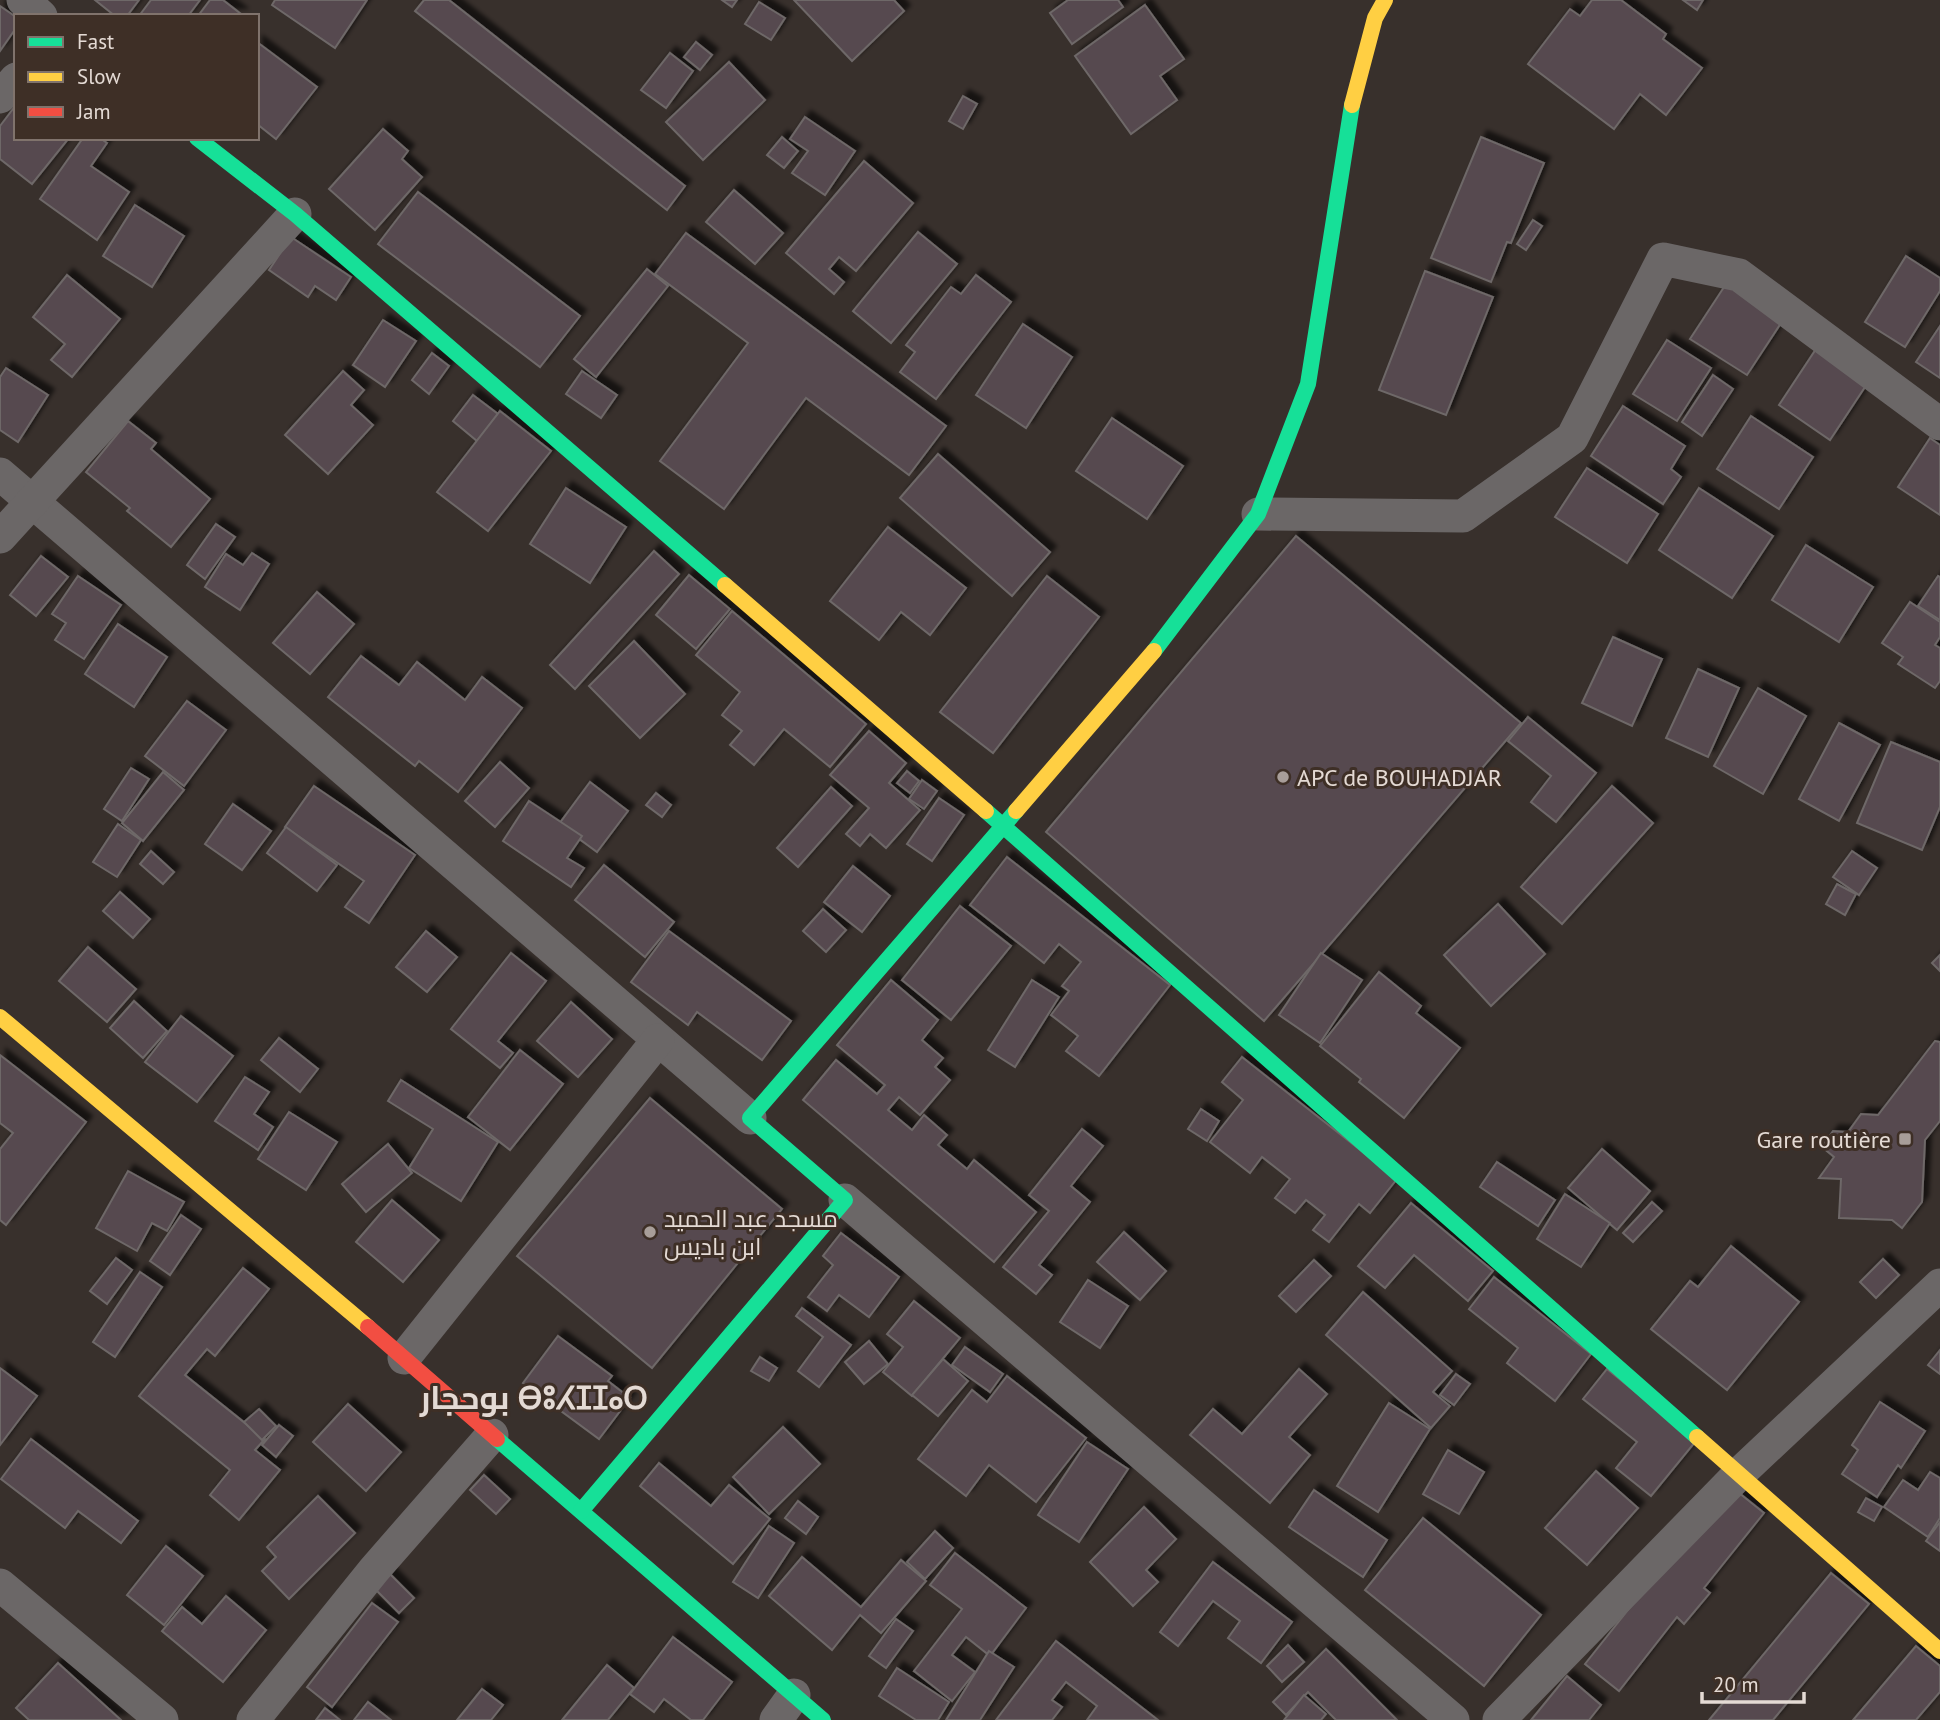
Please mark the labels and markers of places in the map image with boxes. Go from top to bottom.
place label: APC de BOUHADJAR [1297,762,1502,793]
marker: APC de BOUHADJAR [1275,769,1291,785]
place label: Gare routière [1757,1124,1891,1155]
marker: Gare routière [1897,1131,1913,1147]
place label: مسجد عبد الحميد ابن باديس [664,1203,838,1262]
marker: مسجد عبد الحميد ابن باديس [642,1224,658,1240]

